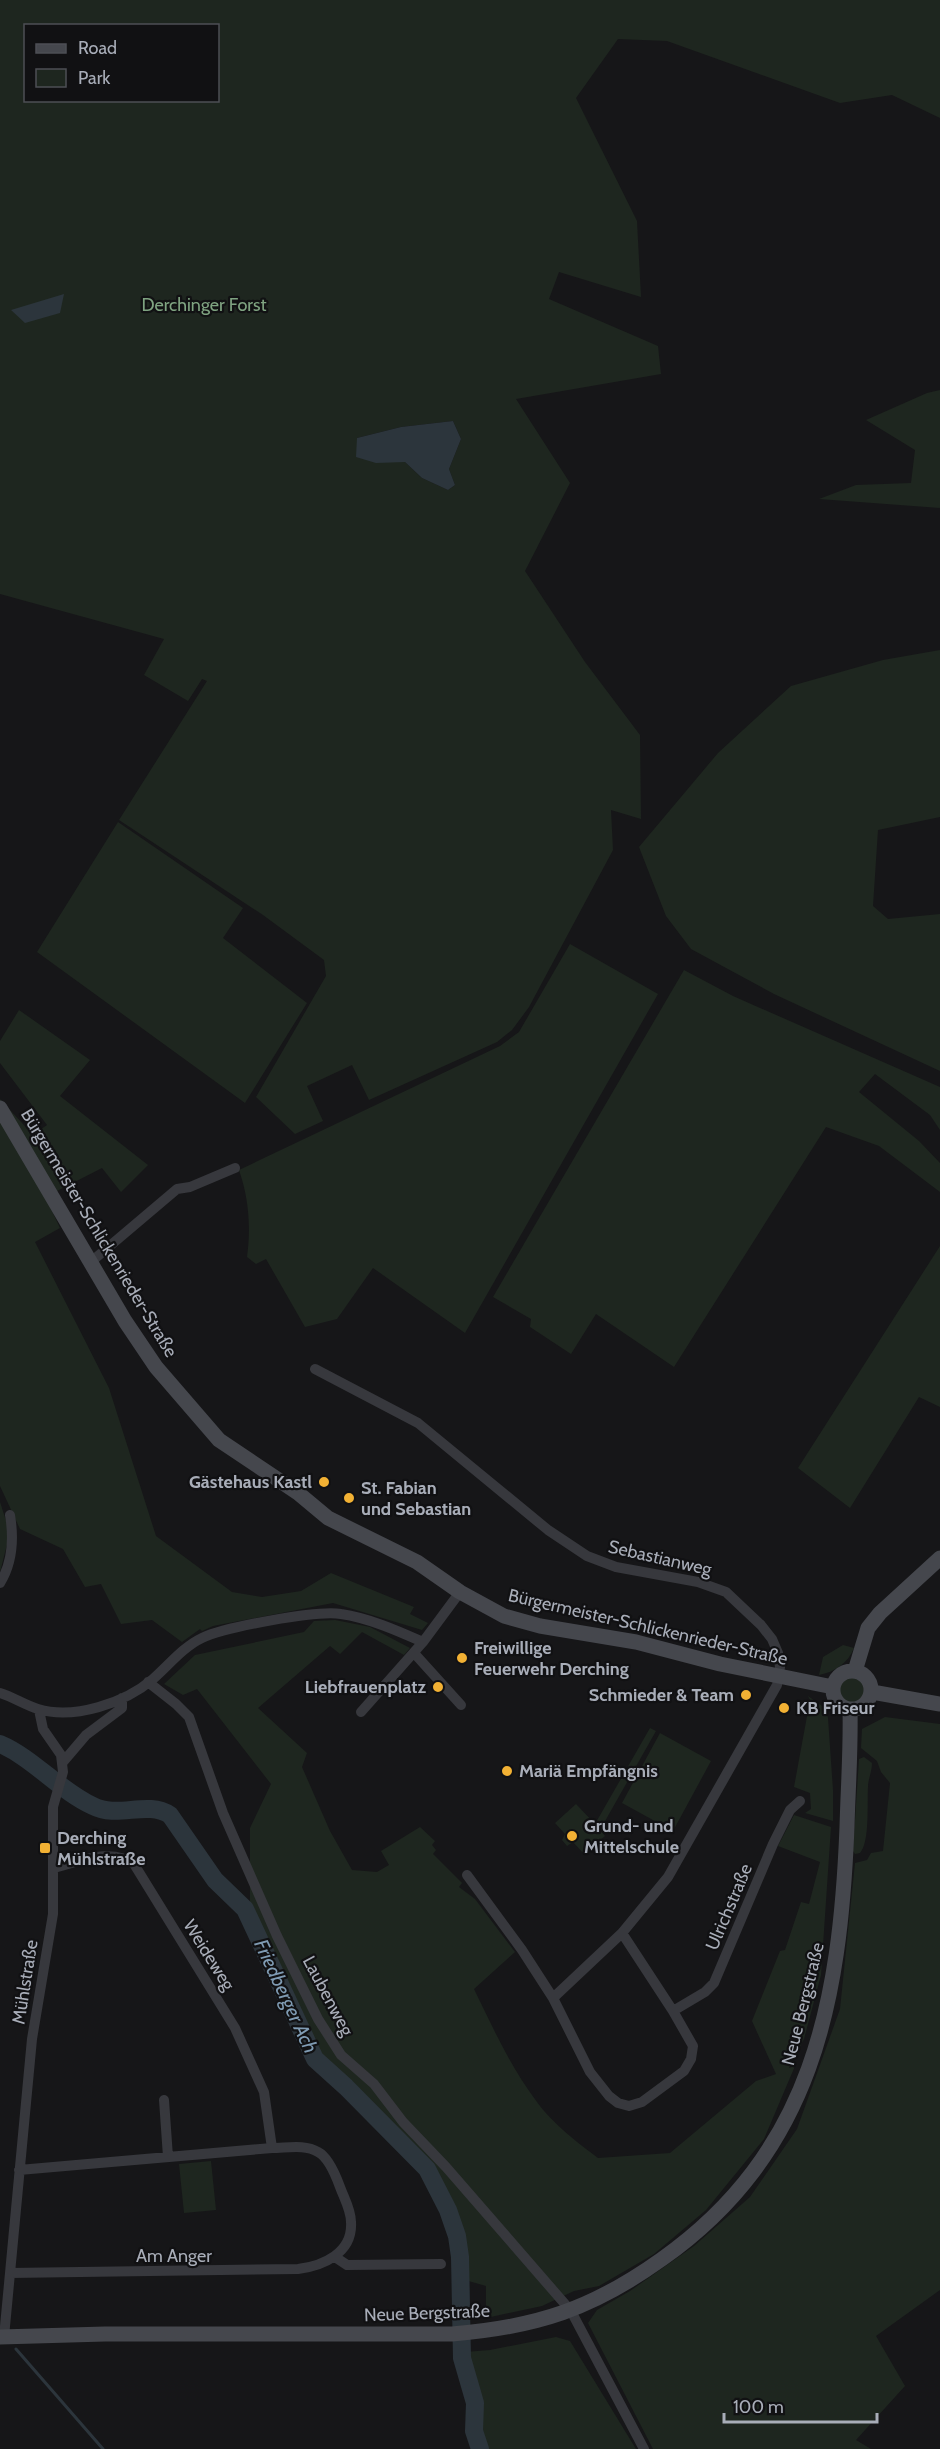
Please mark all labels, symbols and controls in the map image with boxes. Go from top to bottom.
legend [24,24,219,102]
text: Road [78,37,117,59]
text: Park [78,67,111,89]
park label: Derchinger Forst [141,294,267,316]
street label: Bürgermeister-Schlickenrieder-Straße [16,1105,182,1361]
place label: Gästehaus Kastl [189,1471,312,1493]
marker: Gästehaus Kastl [317,1475,331,1489]
place label: St. Fabian und Sebastian [361,1477,471,1520]
marker: St. Fabian und Sebastian [342,1491,356,1505]
street label: Sebastianweg [606,1535,715,1581]
street label: Bürgermeister-Schlickenrieder-Straße [506,1584,790,1670]
place label: Freiwillige Feuerwehr Derching [474,1637,629,1680]
marker: Freiwillige Feuerwehr Derching [455,1651,469,1665]
place label: Liebfrauenplatz [305,1676,426,1698]
marker: Liebfrauenplatz [431,1680,445,1694]
place label: Schmieder & Team [589,1684,734,1706]
marker: Schmieder & Team [739,1688,753,1702]
place label: KB Friseur [796,1697,874,1719]
marker: KB Friseur [777,1701,791,1715]
place label: Mariä Empfängnis [519,1760,658,1782]
marker: Mariä Empfängnis [500,1764,514,1778]
place label: Grund- und Mittelschule [584,1815,679,1858]
place label: Derching Mühlstraße [57,1827,145,1870]
marker: Grund- und Mittelschule [565,1829,579,1843]
marker: Derching Mühlstraße [38,1841,52,1855]
street label: Ulrichstraße [701,1860,757,1954]
street label: Weideweg [179,1915,240,1995]
water label: Friedberger Ach [249,1935,323,2057]
street label: Mühlstraße [7,1938,43,2026]
street label: Neue Bergstraße [777,1940,829,2068]
street label: Laubenweg [298,1952,359,2041]
street label: Am Anger [136,2245,212,2267]
street label: Neue Bergstraße [364,2300,490,2326]
scale bar [724,2386,877,2424]
text: 100 m [733,2396,784,2418]

